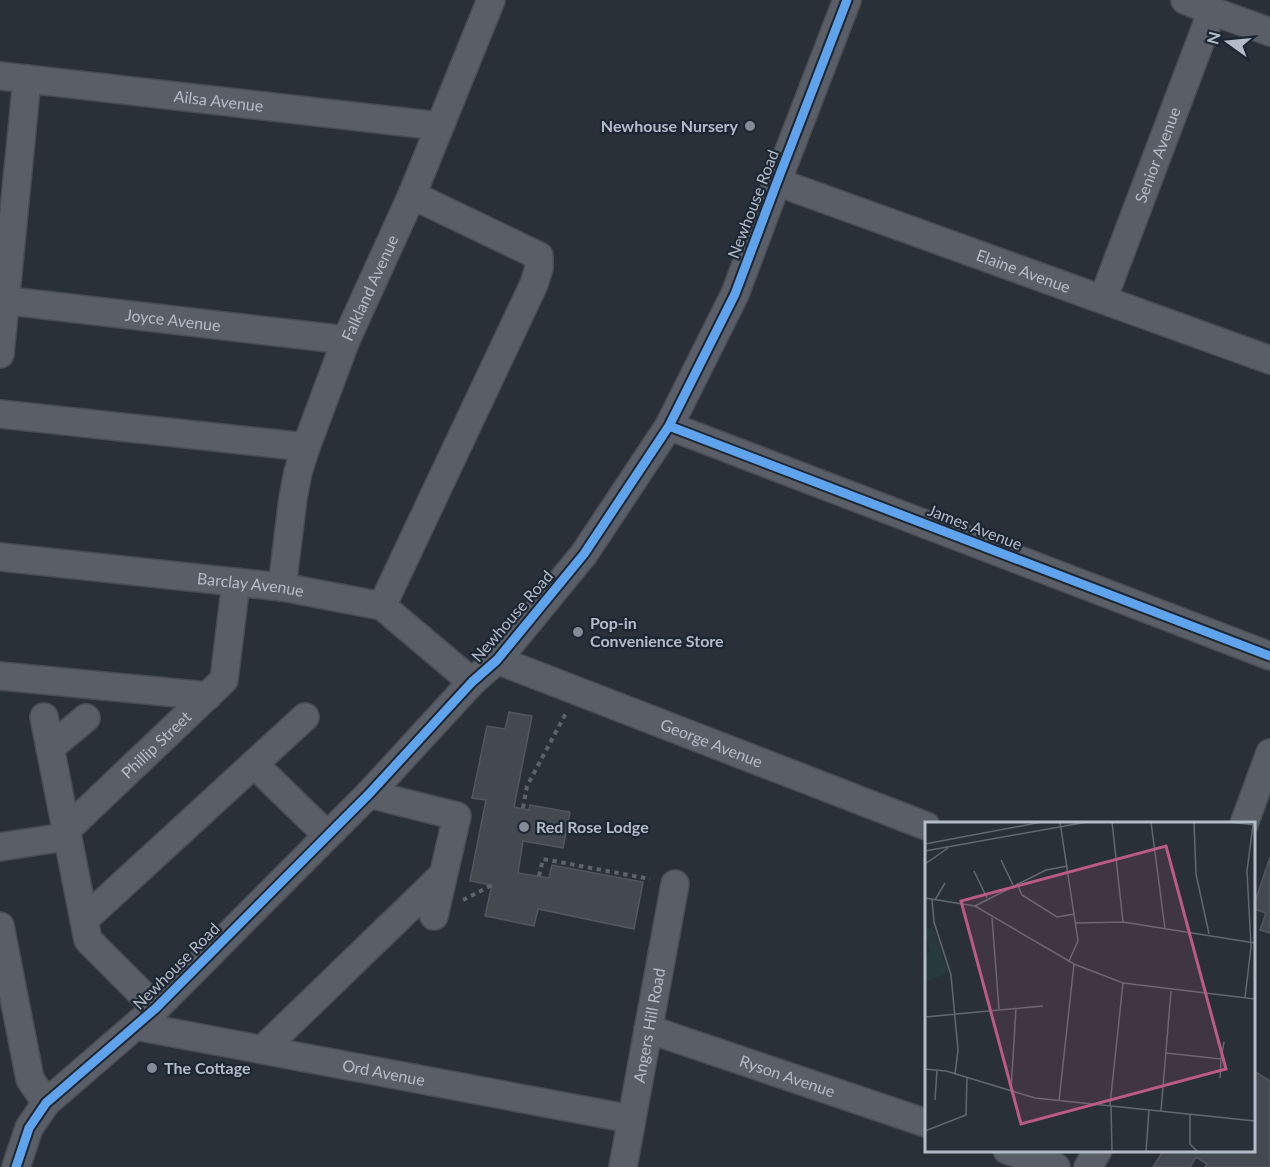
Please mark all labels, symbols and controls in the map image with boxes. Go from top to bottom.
north arrow [1198,12,1258,72]
text: N [1202,30,1224,46]
street label: Ailsa Avenue [173,86,264,115]
street label: Senior Avenue [1130,104,1184,205]
place label: Newhouse Nursery [601,116,739,135]
marker: Newhouse Nursery [743,119,757,133]
street label: Newhouse Road [723,147,782,261]
street label: Falkland Avenue [337,232,402,343]
street label: Elaine Avenue [974,245,1073,296]
street label: Joyce Avenue [124,305,222,334]
street label: James Avenue [925,500,1025,553]
street label: Newhouse Road [467,566,556,665]
street label: Barclay Avenue [196,568,306,600]
place label: Pop-in Convenience Store [590,613,724,650]
marker: Pop-in Convenience Store [571,625,585,639]
street label: Phillip Street [117,707,195,782]
street label: George Avenue [658,714,765,771]
place label: Red Rose Lodge [536,817,649,836]
marker: Red Rose Lodge [517,820,531,834]
inset map [925,822,1255,1152]
street label: Newhouse Road [128,918,223,1013]
street label: Angers Hill Road [629,966,668,1084]
street label: Ryson Avenue [737,1051,838,1101]
street label: Ord Avenue [341,1055,427,1089]
place label: The Cottage [164,1058,251,1077]
marker: The Cottage [145,1061,159,1075]

